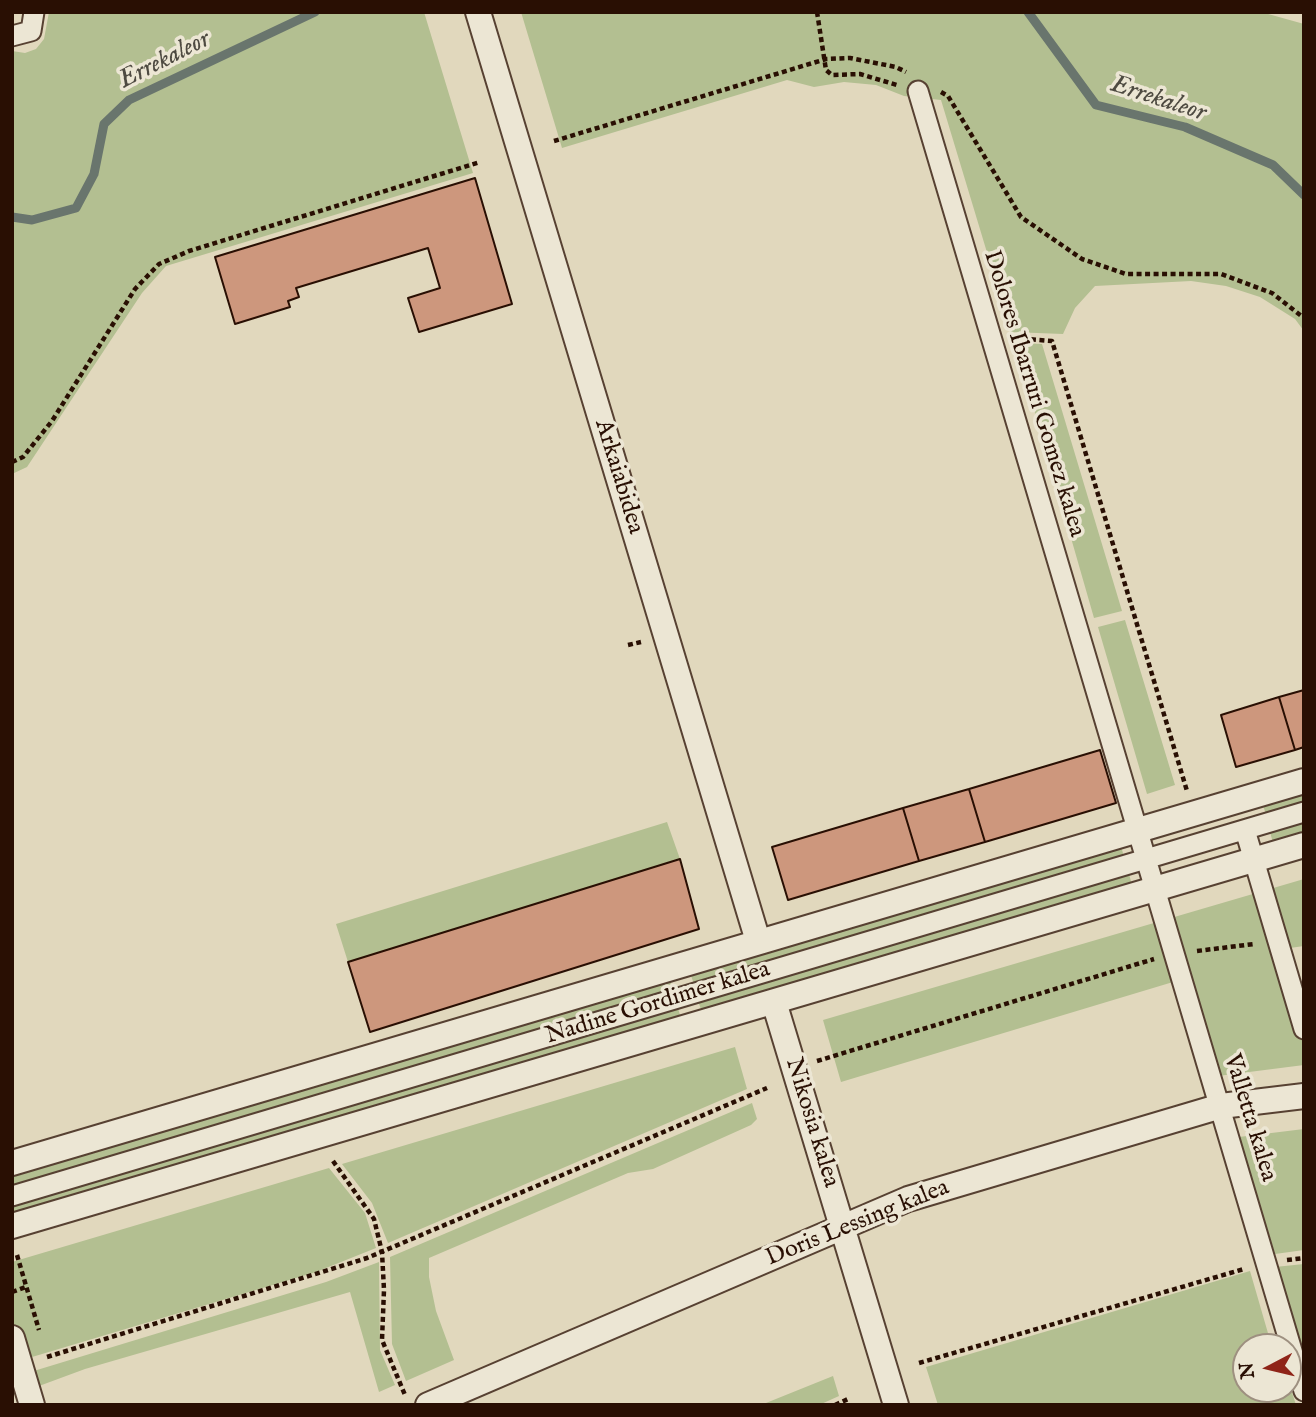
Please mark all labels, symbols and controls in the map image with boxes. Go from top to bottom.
water label: Errekaleor [114,25,216,97]
water label: Errekaleor [1106,70,1210,130]
street label: Dolores Ibarruri Gomez kalea [976,247,1090,541]
street label: Arkaiabidea [587,416,649,538]
street label: Nadine Gordimer kalea [542,956,774,1052]
street label: Valletta kalea [1216,1051,1282,1185]
street label: Nikosia kalea [778,1055,844,1191]
street label: Doris Lessing kalea [762,1174,954,1274]
north arrow [1232,1333,1302,1403]
text: N [1235,1361,1261,1380]

